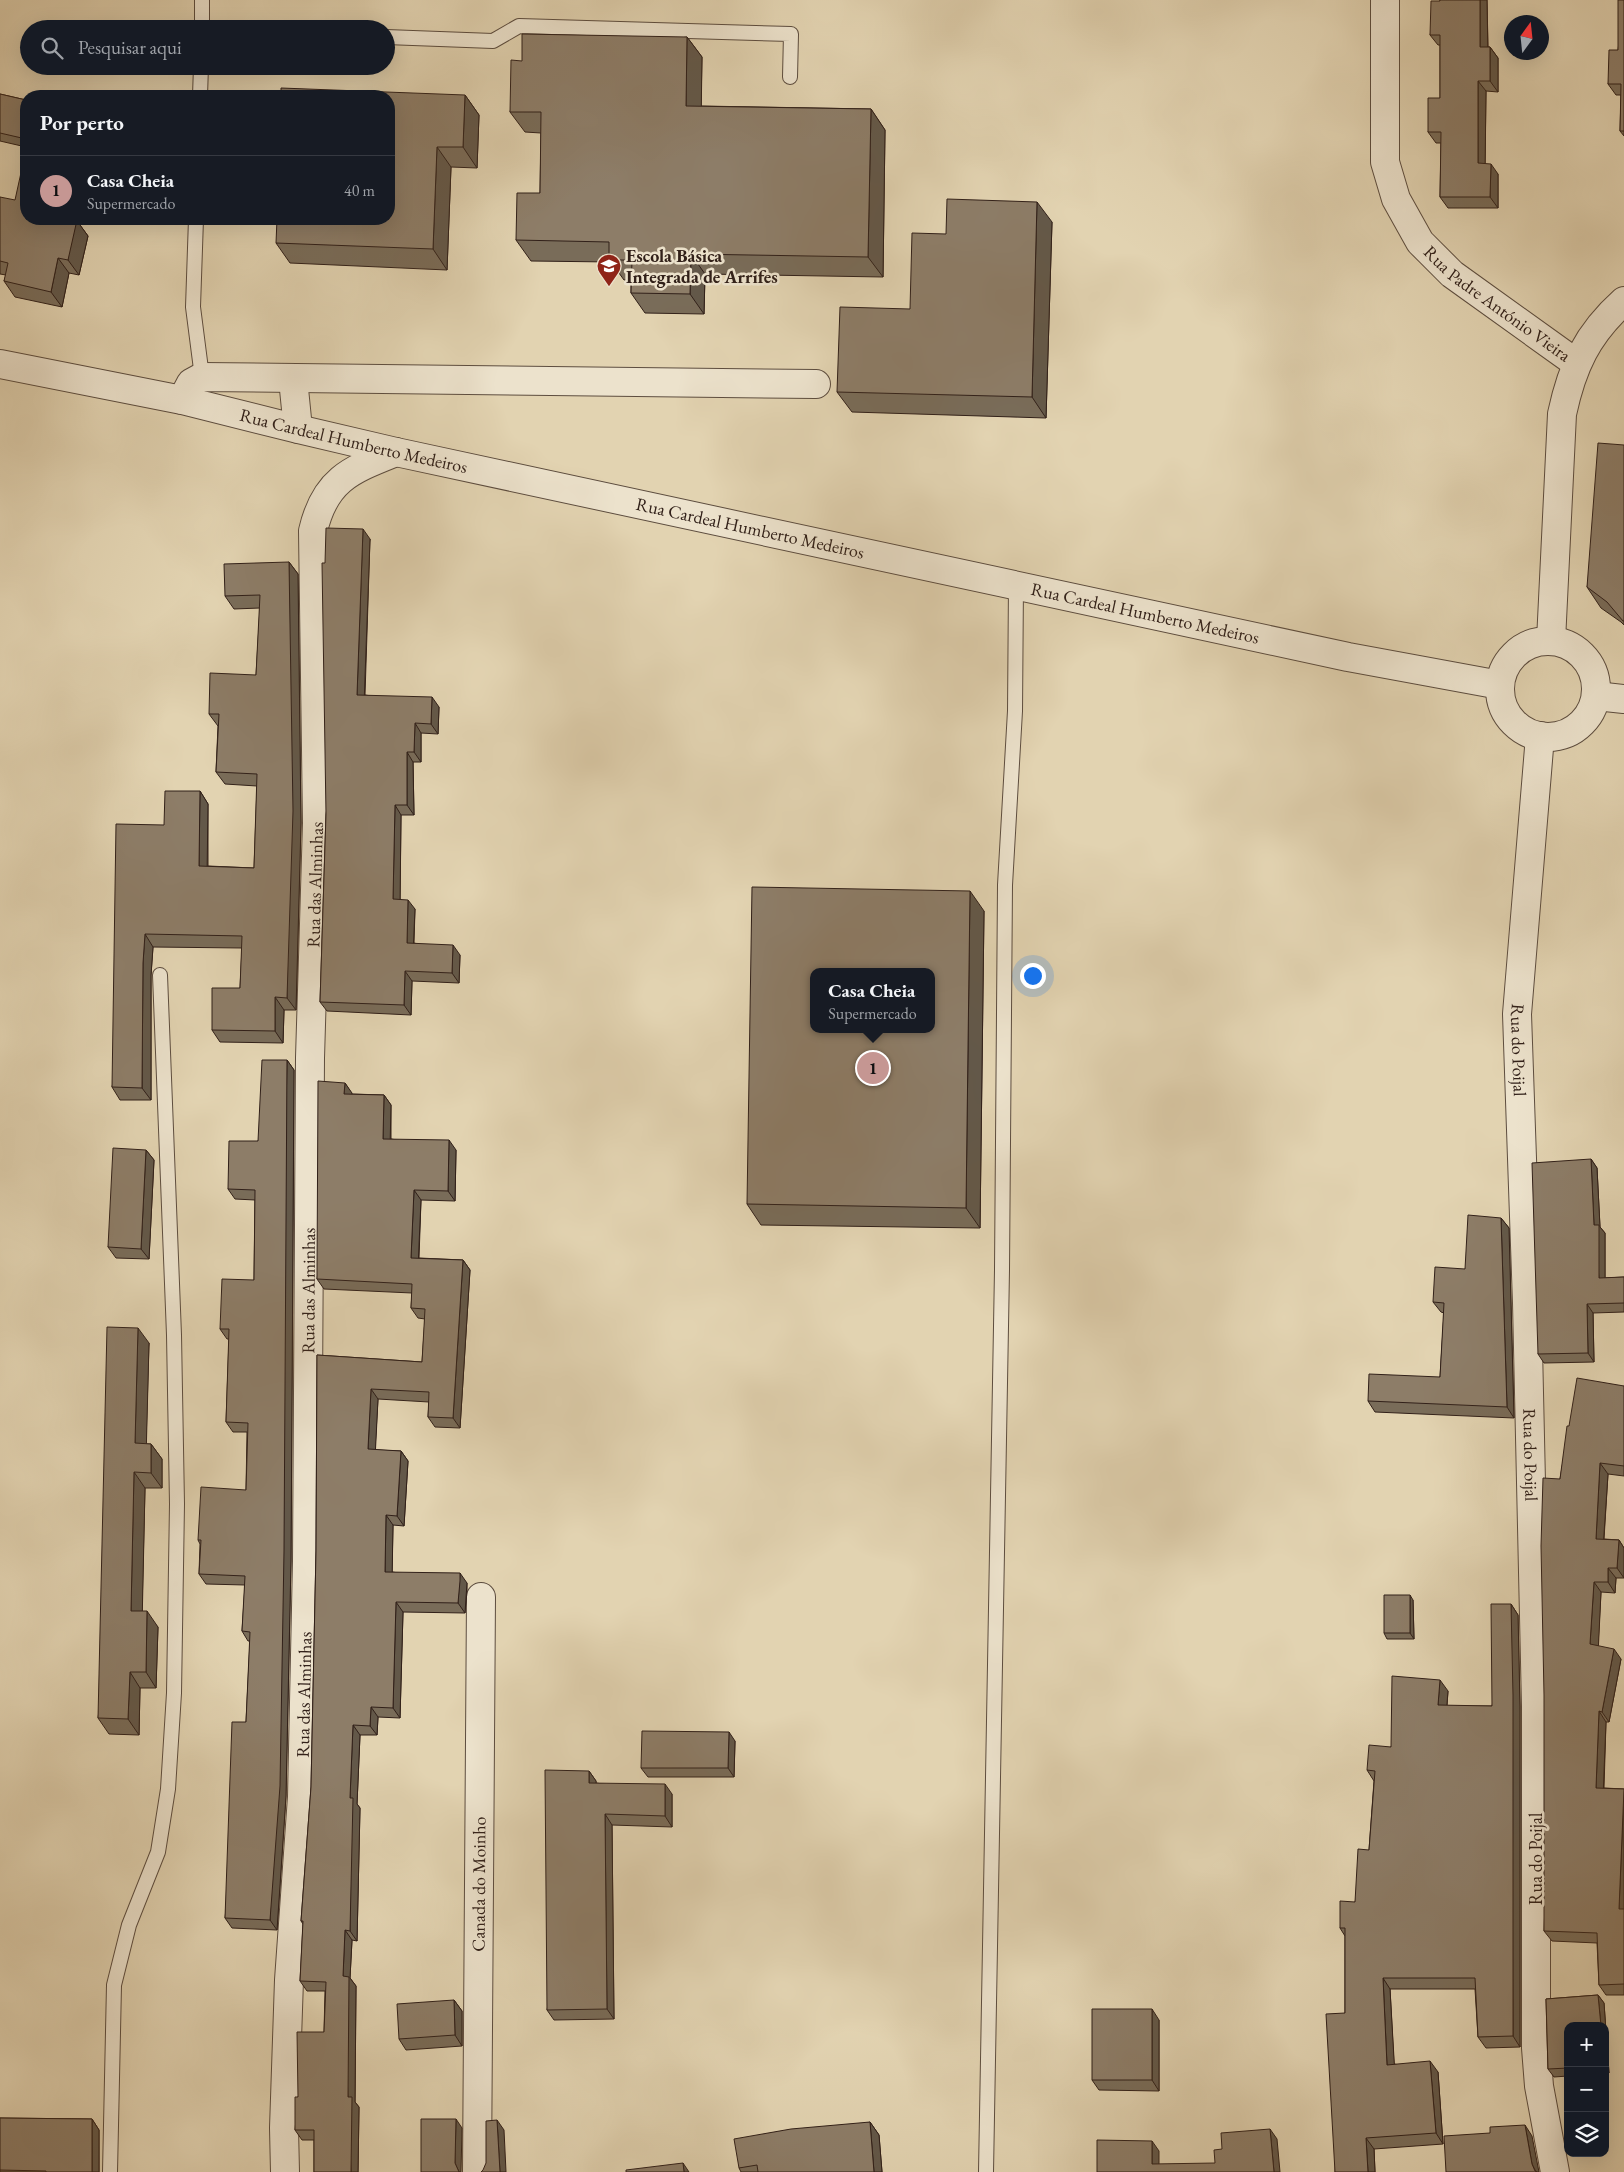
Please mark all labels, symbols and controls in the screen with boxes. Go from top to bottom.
north arrow [1504,15,1549,60]
search box [20,20,395,75]
icon: search [38,34,66,62]
text: Pesquisar aqui [78,35,182,60]
text: Por perto [40,109,124,136]
text: Casa Cheia [87,168,174,193]
text: 1 [52,180,60,201]
text: 40 m [344,180,375,201]
text: Supermercado [87,193,175,214]
street label: Rua Padre António Vieira [1419,240,1576,367]
place label: Escola Básica Integrada de Arrifes [626,244,778,288]
school or university icon: Escola Básica Integrada de Arrifes [596,253,622,287]
street label: Rua Cardeal Humberto Medeiros [237,403,470,478]
street label: Rua Cardeal Humberto Medeiros [634,492,867,564]
street label: Rua Cardeal Humberto Medeiros [1029,577,1262,649]
street label: Rua das Alminhas [301,821,328,948]
your location [1020,963,1046,989]
popup [810,968,935,1033]
text: Casa Cheia [828,978,915,1003]
text: Supermercado [828,1003,917,1024]
street label: Rua do Poijal [1506,1003,1532,1097]
pin: 1 [857,1049,889,1087]
street label: Rua das Alminhas [296,1227,320,1354]
street label: Rua do Poijal [1518,1408,1543,1501]
street label: Rua das Alminhas [291,1631,317,1758]
street label: Rua do Poijal [1524,1813,1547,1905]
street label: Canada do Moinho [467,1816,490,1952]
map controls [1564,2022,1609,2157]
button: + [1564,2022,1609,2067]
button: − [1564,2067,1609,2112]
button: layers [1564,2112,1609,2157]

